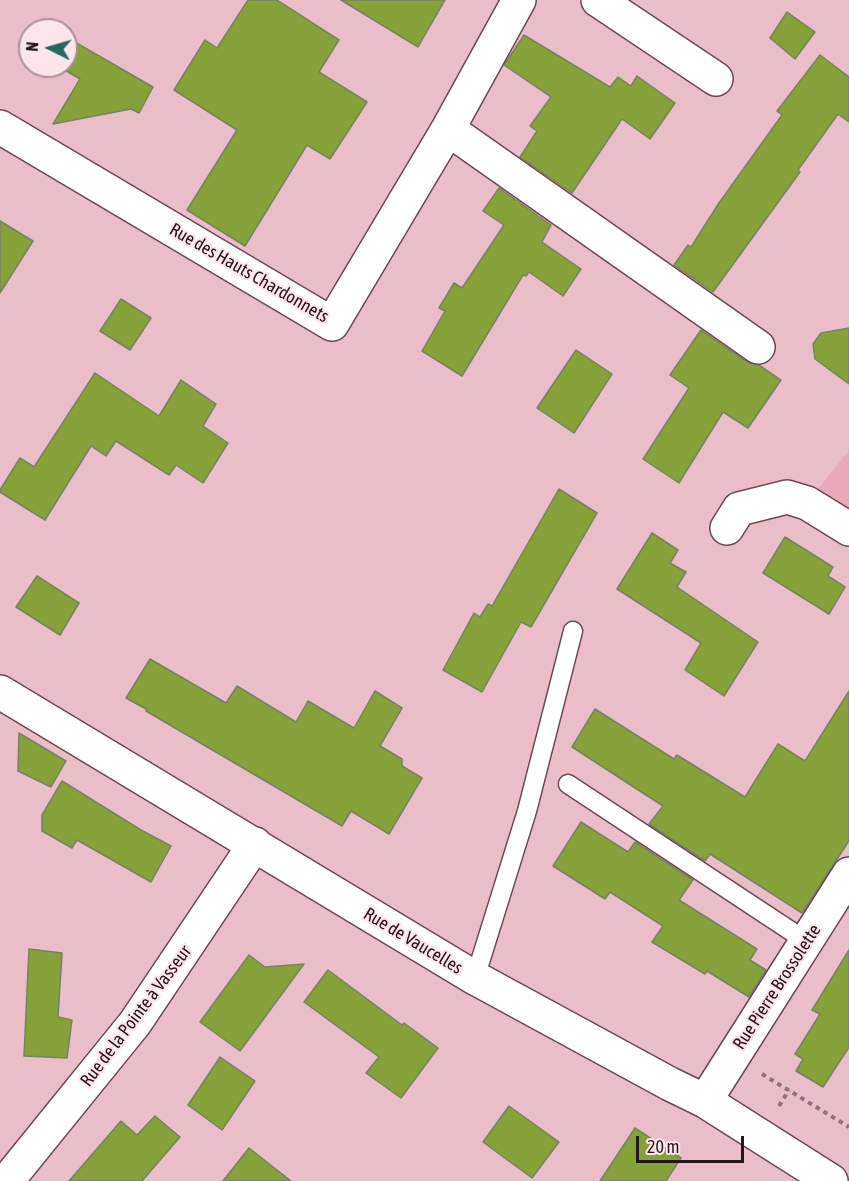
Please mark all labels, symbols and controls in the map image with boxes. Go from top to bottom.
north arrow [18,18,78,78]
text: N [23,41,41,52]
street label: Rue des Hauts Chardonnets [166,219,332,327]
street label: Rue de Vaucelles [360,903,466,979]
street label: Rue Pierre Brossolette [728,920,826,1054]
street label: Rue de la Pointe à Vasseur [76,941,196,1091]
scale bar [639,1124,747,1162]
text: 20 m [647,1136,679,1157]

